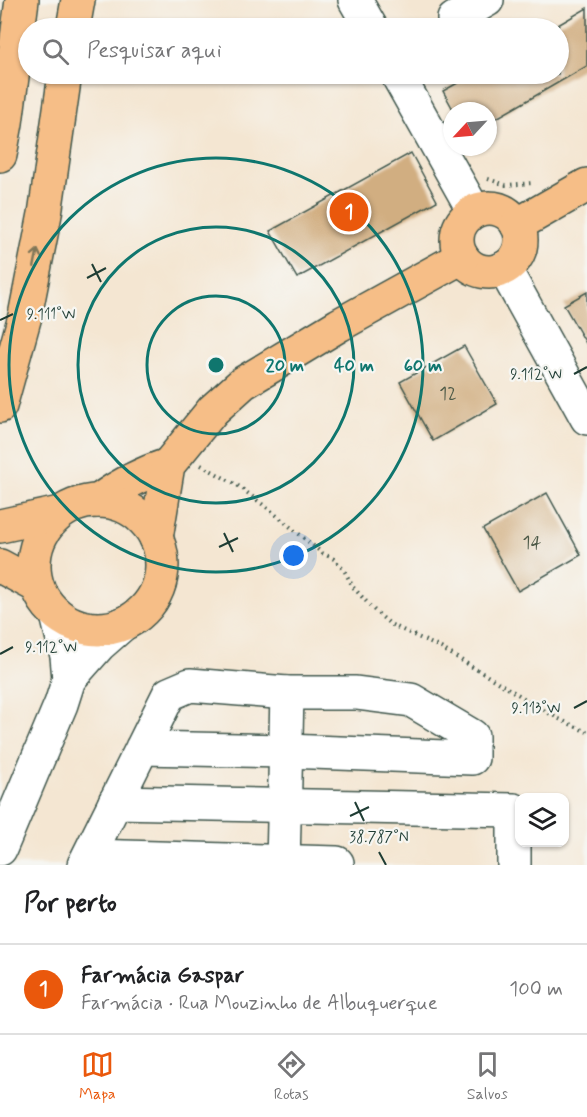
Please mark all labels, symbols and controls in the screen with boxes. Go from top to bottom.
search box [18,18,569,84]
icon: search [39,35,72,68]
text: Pesquisar aqui [87,37,222,65]
north arrow [443,102,497,156]
pin: 1 [330,190,368,234]
one-way arrow [31,249,42,268]
text: 9.111°W [27,305,75,325]
text: 20 m [266,354,304,378]
text: 40 m [334,354,374,378]
text: 60 m [404,354,442,378]
centre of rings [206,355,226,375]
text: 9.112°W [510,365,562,385]
house number: 12 [439,382,457,406]
house number: 14 [523,531,542,555]
your location [279,541,308,570]
text: 9.112°W [25,638,77,658]
text: 9.113°W [512,699,560,719]
map controls [515,793,569,847]
button: layers [515,793,569,847]
text: 38.787°N [349,828,409,848]
text: Por perto [24,887,117,921]
text: Farmácia Gaspar [81,962,244,990]
text: 1 [39,976,48,1003]
text: 100 m [509,976,563,1003]
text: Farmácia · Rua Mouzinho de Albuquerque [81,990,438,1017]
tab: Mapa [79,1048,116,1105]
tab: Rotas [274,1048,309,1105]
tab: Salvos [467,1048,508,1105]

